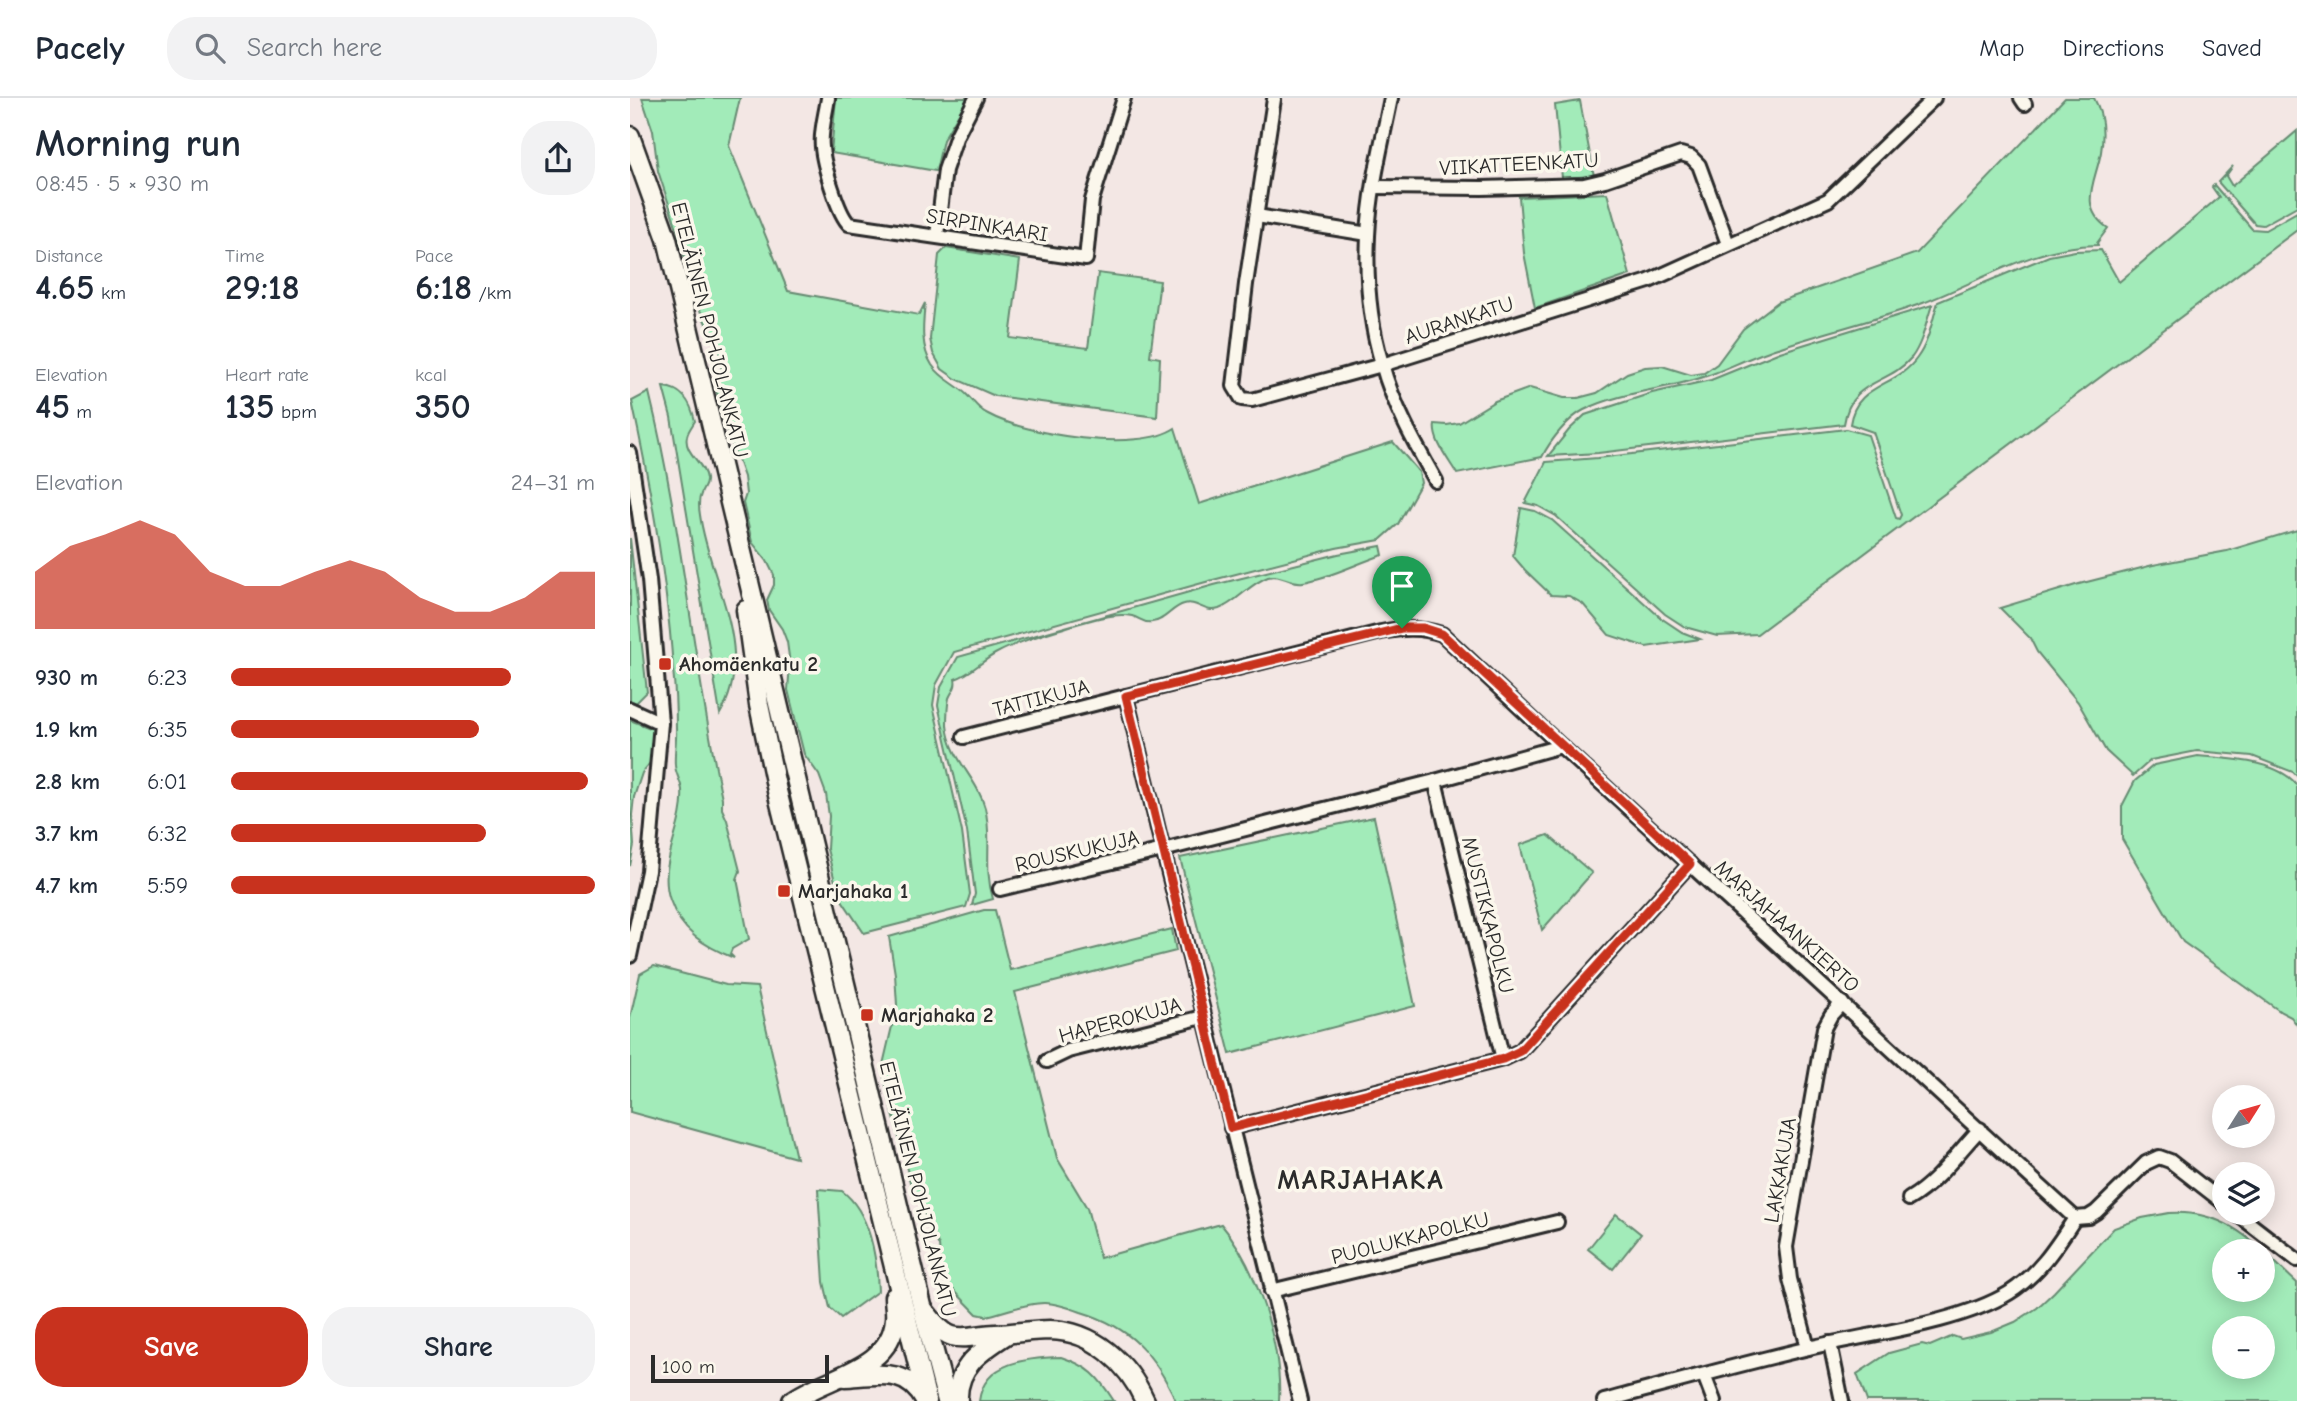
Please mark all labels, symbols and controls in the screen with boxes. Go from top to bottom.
search box [167,17,657,80]
text: Pacely [35,29,125,67]
icon: search [191,29,229,67]
text: Search here [247,33,382,63]
text: Map [1979,34,2025,62]
text: Directions [2063,34,2164,62]
text: Saved [2202,34,2262,62]
button: share [521,121,595,195]
text: Morning run [35,122,241,166]
street label: VIIKATTEENKATU [1439,148,1599,180]
text: 08:45 · 5 × 930 m [35,170,209,197]
street label: ETELÄINEN POHJOLANKATU [667,200,753,460]
street label: SIRPINKAARI [924,204,1050,246]
text: Distance [35,245,103,267]
text: Time [225,245,264,267]
text: Pace [415,245,453,267]
text: 4.65 [35,267,95,308]
text: 29:18 [225,267,300,308]
text: 6:18 [415,267,472,308]
text: km [95,282,126,304]
text: /km [472,282,512,304]
street label: AURANKATU [1402,291,1516,349]
text: Elevation [35,364,108,386]
text: Heart rate [225,364,309,386]
text: kcal [415,364,447,386]
text: 45 [35,386,70,427]
text: 135 [225,386,275,427]
text: 350 [415,386,471,427]
text: m [70,401,92,423]
text: bpm [275,401,317,423]
text: Elevation [35,469,123,496]
text: 24–31 m [511,469,595,496]
pin [1372,556,1432,628]
icon: arrive [1383,567,1421,605]
place label: Ahomäenkatu 2 [679,652,818,676]
marker: Ahomäenkatu 2 [657,656,673,672]
text: 930 m [35,664,98,691]
text: 6:23 [147,664,187,691]
street label: TATTIKUJA [990,674,1092,722]
text: 1.9 km [35,716,98,743]
text: 6:35 [147,716,188,743]
text: 2.8 km [35,768,100,795]
text: 6:01 [147,768,187,795]
text: 3.7 km [35,820,99,847]
text: 6:32 [147,820,187,847]
street label: ROUSKUKUJA [1013,825,1141,877]
street label: MUSTIKKAPOLKU [1457,834,1519,996]
street label: MARJAHAANKIERTO [1710,855,1864,997]
text: 4.7 km [35,872,98,899]
text: 5:59 [147,872,188,899]
place label: Marjahaka 1 [798,879,908,903]
marker: Marjahaka 1 [776,883,792,899]
street label: HAPEROKUJA [1056,992,1184,1048]
place label: Marjahaka 2 [881,1003,993,1027]
marker: Marjahaka 2 [859,1007,875,1023]
street label: ETELÄINEN POHJOLANKATU [875,1059,961,1319]
north arrow [2212,1085,2275,1148]
map controls [2212,1085,2275,1379]
street label: LAKKAKUJA [1759,1115,1801,1225]
button: layers [2212,1162,2275,1225]
district label: MARJAHAKA [1277,1164,1445,1196]
street label: PUOLUKKAPOLKU [1329,1207,1491,1269]
button: + [2212,1239,2275,1302]
button: Save [35,1307,308,1387]
button: Share [322,1307,595,1387]
button: − [2212,1316,2275,1379]
scale bar [651,1352,830,1384]
text: 100 m [662,1356,715,1378]

